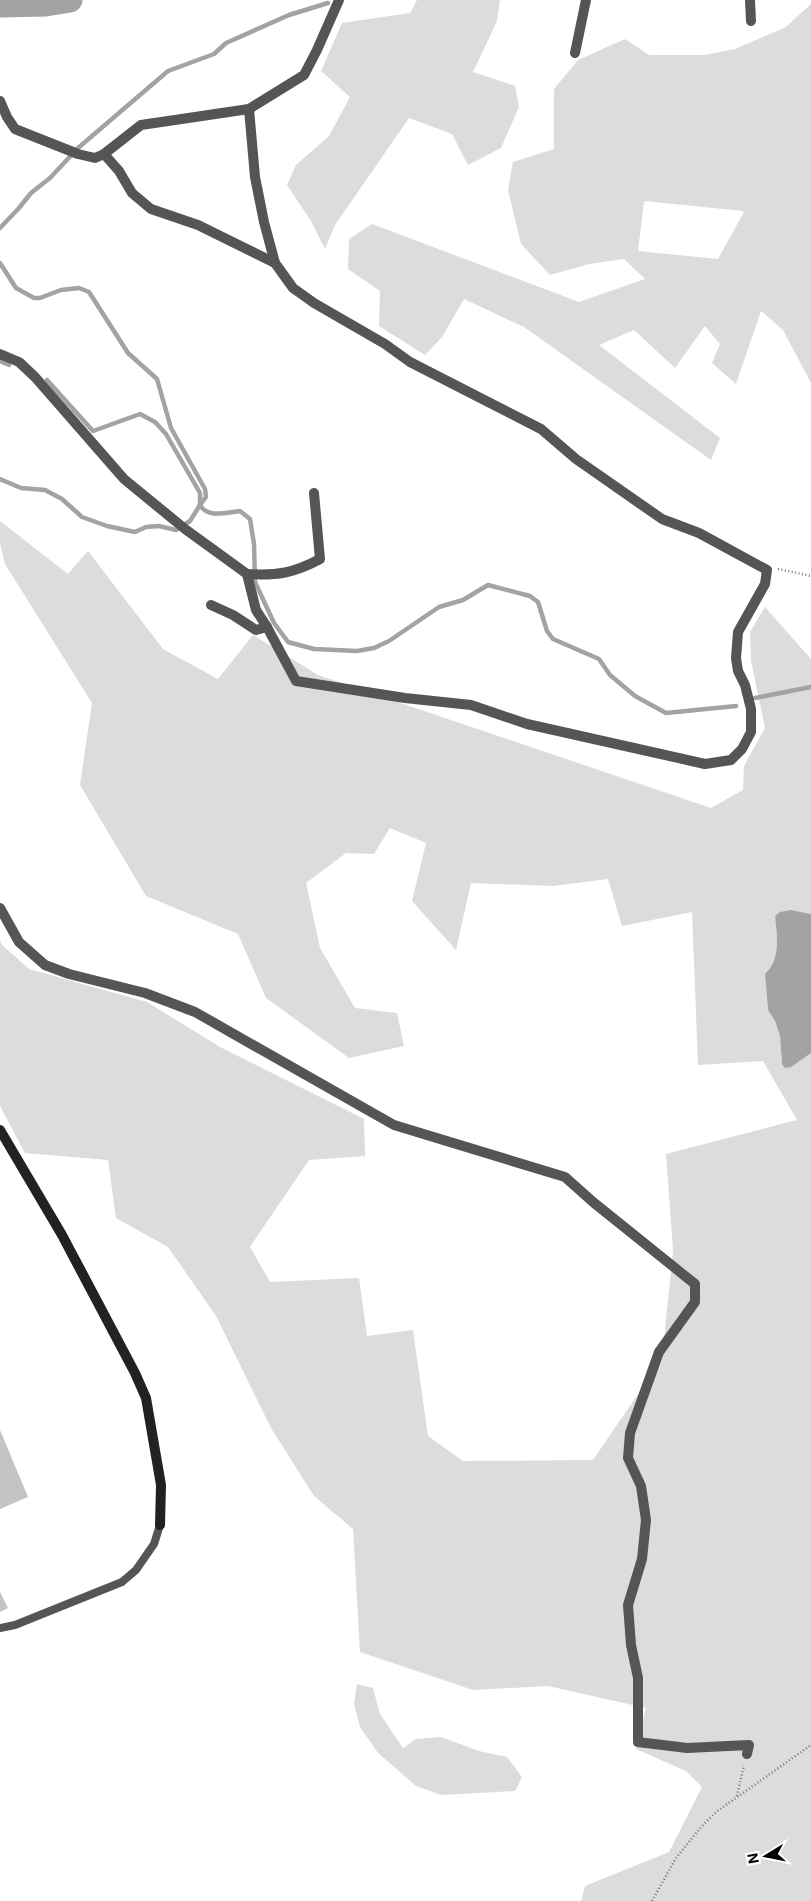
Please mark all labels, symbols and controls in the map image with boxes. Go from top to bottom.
north arrow [741,1831,791,1881]
text: N [743,1852,762,1865]

